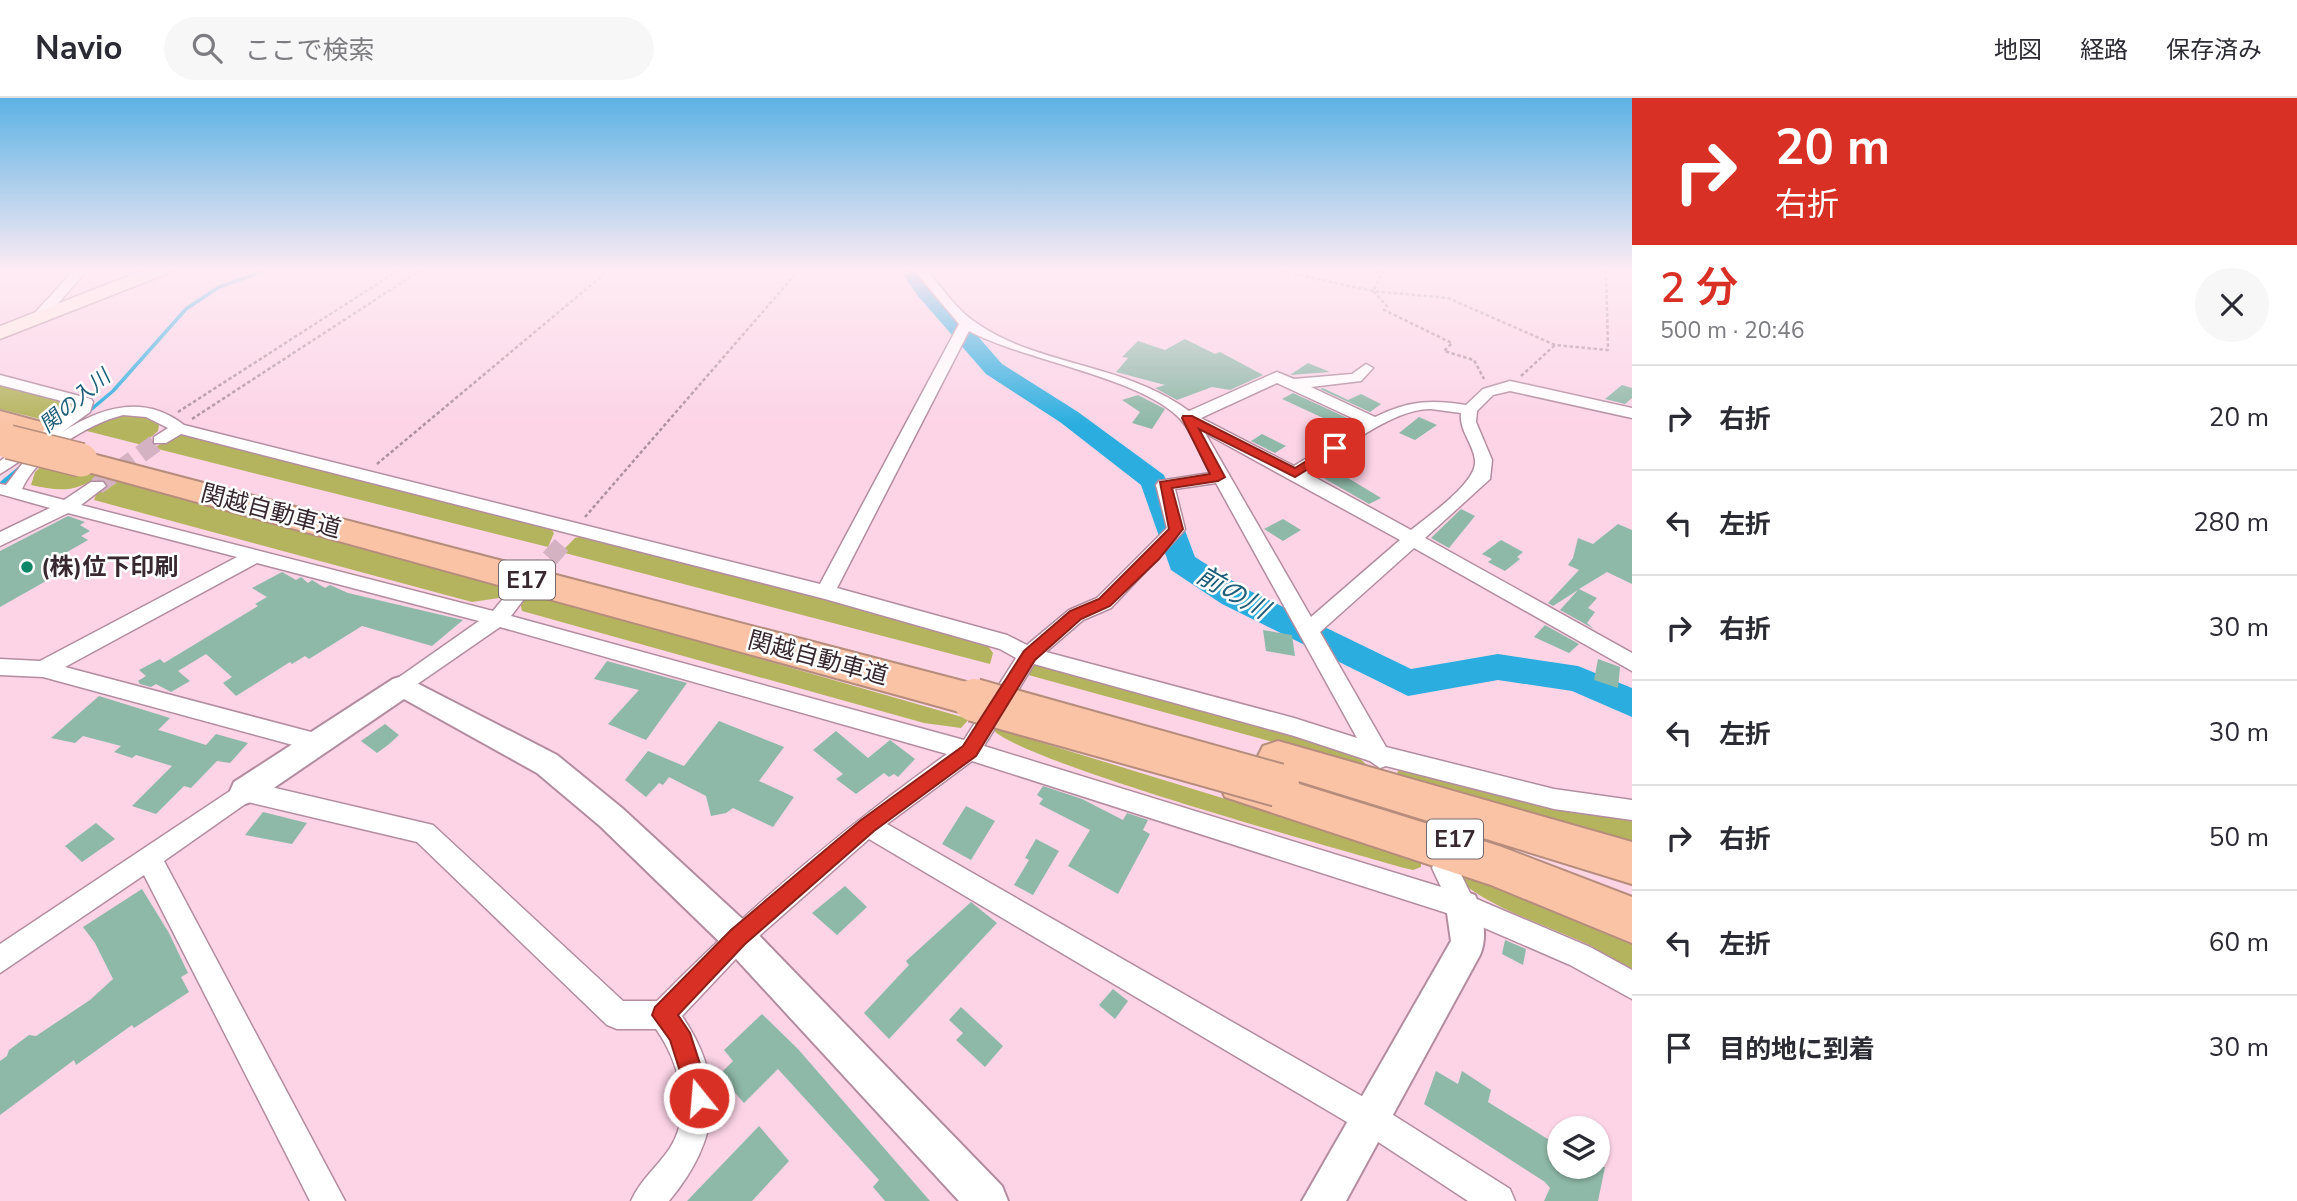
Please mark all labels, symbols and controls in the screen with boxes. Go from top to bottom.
search box [164,17,654,80]
text: Navio [35,26,122,71]
icon: search [188,29,226,67]
text: ここで検索 [244,33,374,68]
text: 地図 [1994,34,2042,66]
text: 経路 [2080,34,2128,66]
text: 保存済み [2166,34,2262,66]
text: 20 m [1775,114,1890,181]
icon: right [1660,126,1751,217]
text: 右折 [1775,183,1839,226]
text: 2 分 [1660,260,1738,317]
button: close [2195,268,2269,342]
text: 500 m · 20:46 [1660,315,1805,346]
water label: 関の入川 [34,362,118,439]
icon: right [1660,399,1698,437]
text: 20 m [2209,400,2269,435]
text: 右折 [1719,402,1771,437]
pin [1305,418,1365,478]
icon: arrive [1316,429,1354,467]
street label: 関越自動車道 [197,477,345,545]
icon: left [1660,504,1698,542]
text: 280 m [2193,505,2269,540]
text: 左折 [1719,507,1771,542]
place label: (株)位下印刷 [41,551,178,583]
water label: 前の川 [1190,558,1278,629]
marker: (株)位下印刷 [19,559,35,575]
road number: E17 [499,560,555,600]
icon: right [1660,609,1698,647]
text: 30 m [2209,610,2269,645]
text: 右折 [1719,612,1771,647]
street label: 関越自動車道 [744,624,892,692]
icon: left [1660,714,1698,752]
text: 30 m [2209,715,2269,750]
text: 左折 [1719,717,1771,752]
icon: right [1660,819,1698,857]
road number: E17 [1427,820,1483,859]
text: 50 m [2209,820,2269,855]
text: 右折 [1719,822,1771,857]
icon: left [1660,924,1698,962]
text: 60 m [2209,925,2269,960]
text: 左折 [1719,927,1771,962]
icon: arrive [1660,1029,1698,1067]
text: 30 m [2209,1030,2269,1065]
text: 目的地に到着 [1719,1032,1875,1067]
position arrow [662,1061,736,1135]
map controls [1547,1116,1610,1179]
button: layers [1547,1116,1610,1179]

